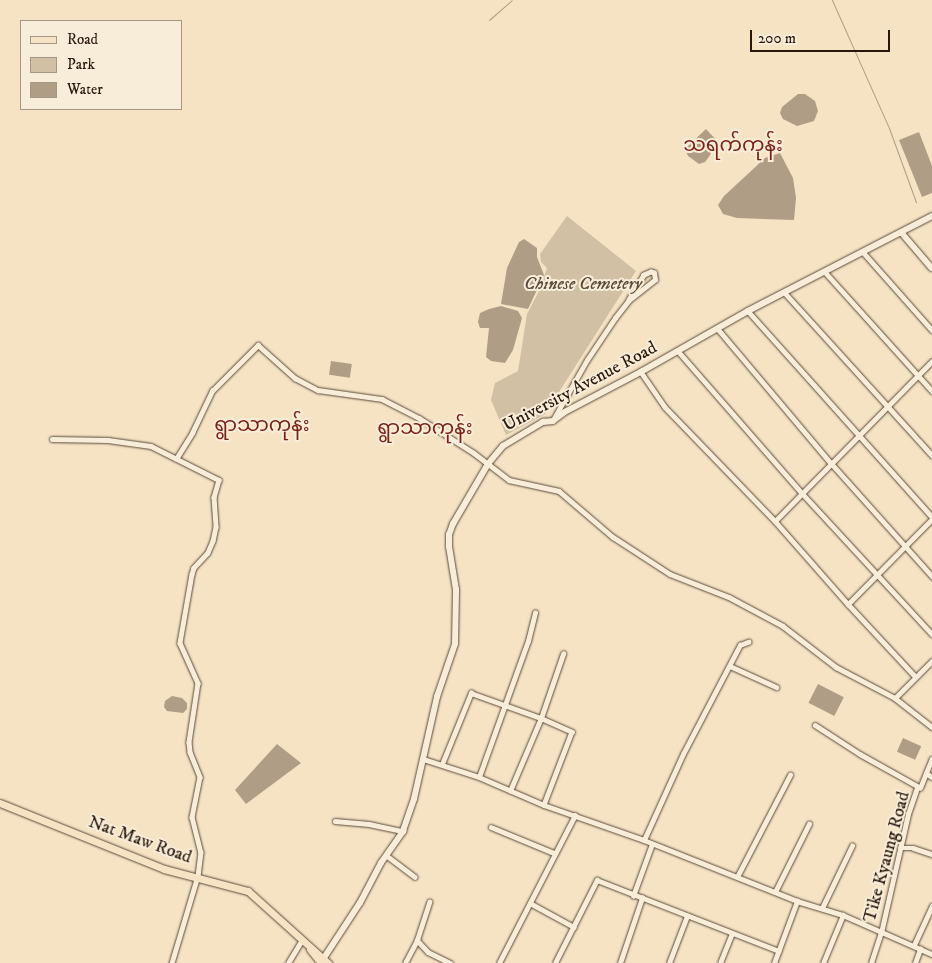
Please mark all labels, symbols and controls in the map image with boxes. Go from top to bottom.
legend [20,20,182,110]
scale bar [752,20,892,52]
text: 200 m [758,29,796,48]
text: Road [67,30,98,49]
text: Park [67,55,95,74]
text: Water [67,80,103,99]
district label: သရက်ကုန်း [683,133,783,157]
park label: Chinese Cemetery [524,273,642,295]
street label: University Avenue Road [499,337,661,437]
district label: ရွာသာကုန်း [214,413,310,437]
district label: ရွာသာကုန်း [377,416,473,440]
street label: Tike Kyaung Road [859,789,915,925]
street label: Nat Maw Road [85,811,195,869]

